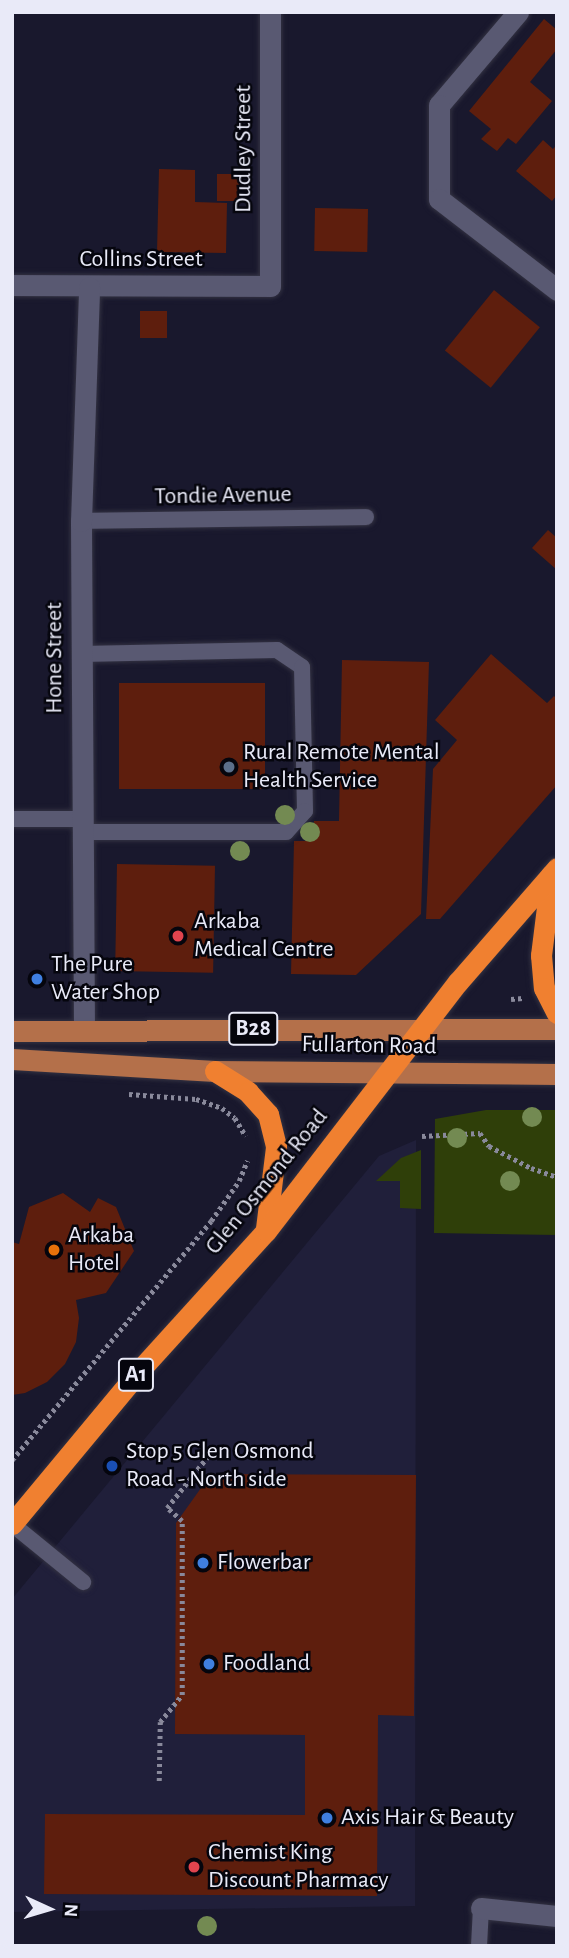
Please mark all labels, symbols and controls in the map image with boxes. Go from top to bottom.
street label: Dudley Street [230,85,258,213]
street label: Collins Street [79,246,203,274]
street label: Tondie Avenue [154,480,292,512]
street label: Hone Street [41,602,69,714]
place label: Rural Remote Mental Health Service [243,739,440,795]
marker: Rural Remote Mental Health Service [221,759,237,775]
place label: Arkaba Medical Centre [194,908,334,964]
marker: Arkaba Medical Centre [168,926,188,946]
place label: The Pure Water Shop [51,951,160,1007]
marker: The Pure Water Shop [29,971,45,987]
road number: B28 [227,1010,279,1048]
street label: Fullarton Road [301,1030,437,1062]
street label: Glen Osmond Road [200,1103,334,1261]
place label: Arkaba Hotel [68,1222,134,1278]
marker: Arkaba Hotel [46,1242,62,1258]
road number: A1 [117,1356,155,1394]
place label: Stop 5 Glen Osmond Road - North side [126,1438,314,1494]
marker: Stop 5 Glen Osmond Road - North side [104,1458,120,1474]
place label: Flowerbar [217,1549,310,1577]
marker: Flowerbar [195,1555,211,1571]
place label: Foodland [223,1650,310,1678]
marker: Foodland [201,1656,217,1672]
place label: Axis Hair & Beauty [341,1804,514,1832]
marker: Axis Hair & Beauty [319,1810,335,1826]
place label: Chemist King Discount Pharmacy [208,1839,389,1895]
marker: Chemist King Discount Pharmacy [186,1859,202,1875]
north arrow [14,1874,84,1944]
text: N [61,1903,80,1918]

